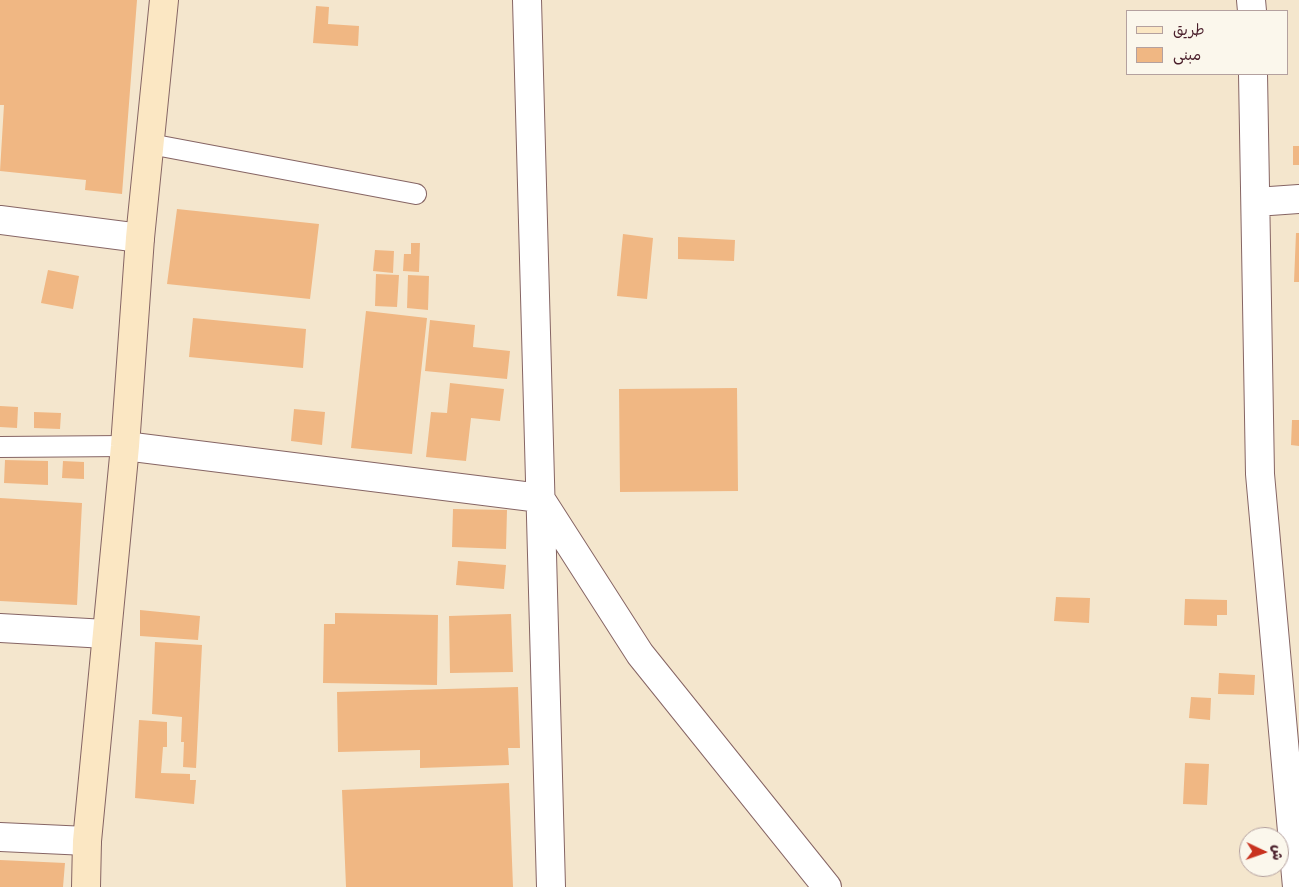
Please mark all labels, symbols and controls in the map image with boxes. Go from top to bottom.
legend [1126,10,1289,75]
text: طريق [1173,17,1205,40]
text: مبنى [1173,42,1201,65]
north arrow [1239,827,1289,877]
text: ش [1268,845,1289,861]

